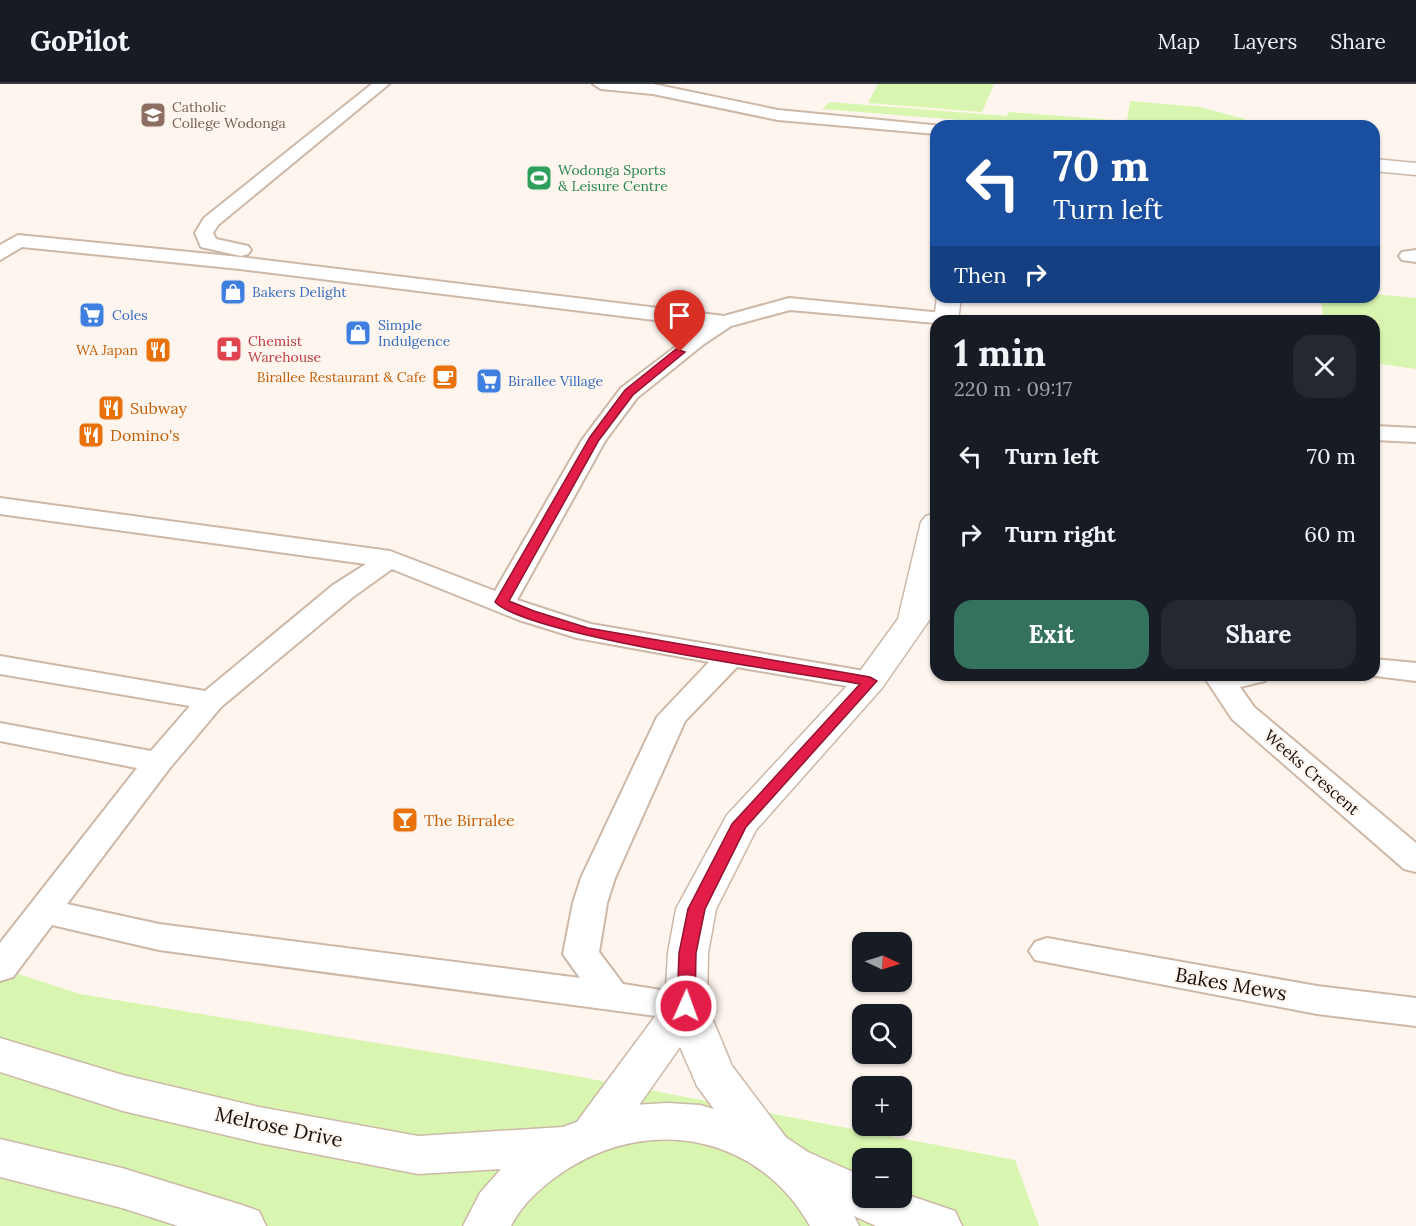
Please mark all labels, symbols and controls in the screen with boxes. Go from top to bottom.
text: GoPilot [30,23,129,59]
text: Map [1157,28,1200,55]
text: Layers [1233,28,1297,55]
text: Share [1330,28,1386,55]
place label: Catholic College Wodonga [172,98,286,132]
school or university icon: Catholic College Wodonga [138,100,168,130]
text: 70 m [1053,139,1149,193]
icon: left [954,144,1032,222]
place label: Wodonga Sports & Leisure Centre [558,161,668,195]
sports icon: Wodonga Sports & Leisure Centre [524,163,554,193]
text: Turn left [1053,192,1163,226]
icon: right [1019,258,1052,291]
text: Then [954,261,1007,289]
shop icon: Bakers Delight [218,277,248,307]
place label: Bakers Delight [252,283,347,301]
pin [654,290,705,352]
icon: arrive [663,299,696,332]
supermarket icon: Coles [77,300,107,330]
place label: Coles [112,306,148,324]
place label: Simple Indulgence [378,316,451,350]
shop icon: Simple Indulgence [343,318,373,348]
text: 1 min [954,330,1046,376]
place label: Chemist Warehouse [248,332,322,366]
pharmacy icon: Chemist Warehouse [214,334,244,364]
restaurant icon: WA Japan [143,335,173,365]
button: close [1293,335,1356,398]
place label: WA Japan [76,341,138,359]
cafe icon: Birallee Restaurant & Cafe [430,362,460,392]
supermarket icon: Birallee Village [474,366,504,396]
place label: Birallee Restaurant & Cafe [257,368,426,386]
place label: Birallee Village [508,372,603,390]
text: 220 m · 09:17 [954,376,1072,401]
restaurant icon: Subway [96,393,126,423]
place label: Subway [130,398,188,418]
restaurant icon: Domino's [76,420,106,450]
place label: Domino's [110,425,180,445]
icon: left [954,440,987,473]
text: Turn left [1005,442,1099,470]
text: 70 m [1307,442,1356,470]
icon: right [954,518,987,551]
text: Turn right [1005,520,1116,548]
text: 60 m [1304,520,1356,548]
button: Exit [954,600,1149,669]
button: Share [1161,600,1356,669]
street label: Weeks Crescent [1260,725,1364,819]
bar icon: The Birralee [390,805,420,835]
place label: The Birralee [424,810,515,830]
north arrow [852,932,912,992]
map controls [852,932,912,1208]
street label: Bakes Mews [1173,961,1289,1006]
position arrow [654,974,718,1038]
button: search [852,1004,912,1064]
button: + [852,1076,912,1136]
street label: Melrose Drive [213,1101,345,1152]
button: − [852,1148,912,1208]

